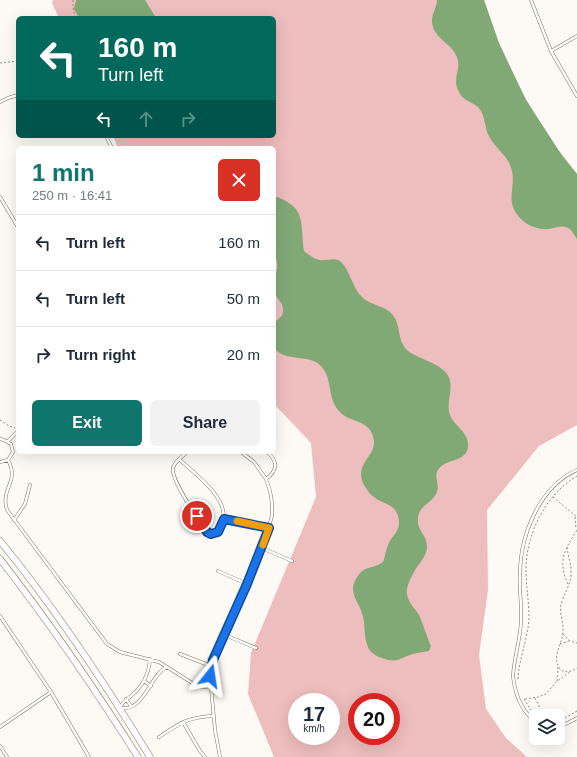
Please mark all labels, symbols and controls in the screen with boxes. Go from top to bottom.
icon: left [32,32,84,84]
text: 160 m [98,32,177,63]
text: Turn left [98,65,163,85]
icon: left [93,108,115,130]
icon: ahead [135,108,157,130]
icon: right [177,108,199,130]
text: 1 min [32,159,95,186]
button: close [218,159,260,201]
text: 250 m · 16:41 [32,188,112,203]
icon: left [32,232,54,254]
text: Turn left [66,234,125,251]
text: 160 m [218,234,260,251]
icon: left [32,288,54,310]
text: Turn left [66,290,125,307]
text: 50 m [227,290,260,307]
icon: right [32,344,54,366]
text: Turn right [66,346,136,363]
text: 20 m [227,346,260,363]
button: Exit [32,400,142,446]
button: Share [150,400,260,446]
pin [180,499,214,533]
icon: arrive [186,505,208,527]
position arrow [189,655,231,697]
speed limit sign: 20 [348,693,400,745]
text: 17 [303,703,325,725]
map controls [529,709,565,745]
button: layers [529,709,565,745]
text: km/h [303,723,325,734]

